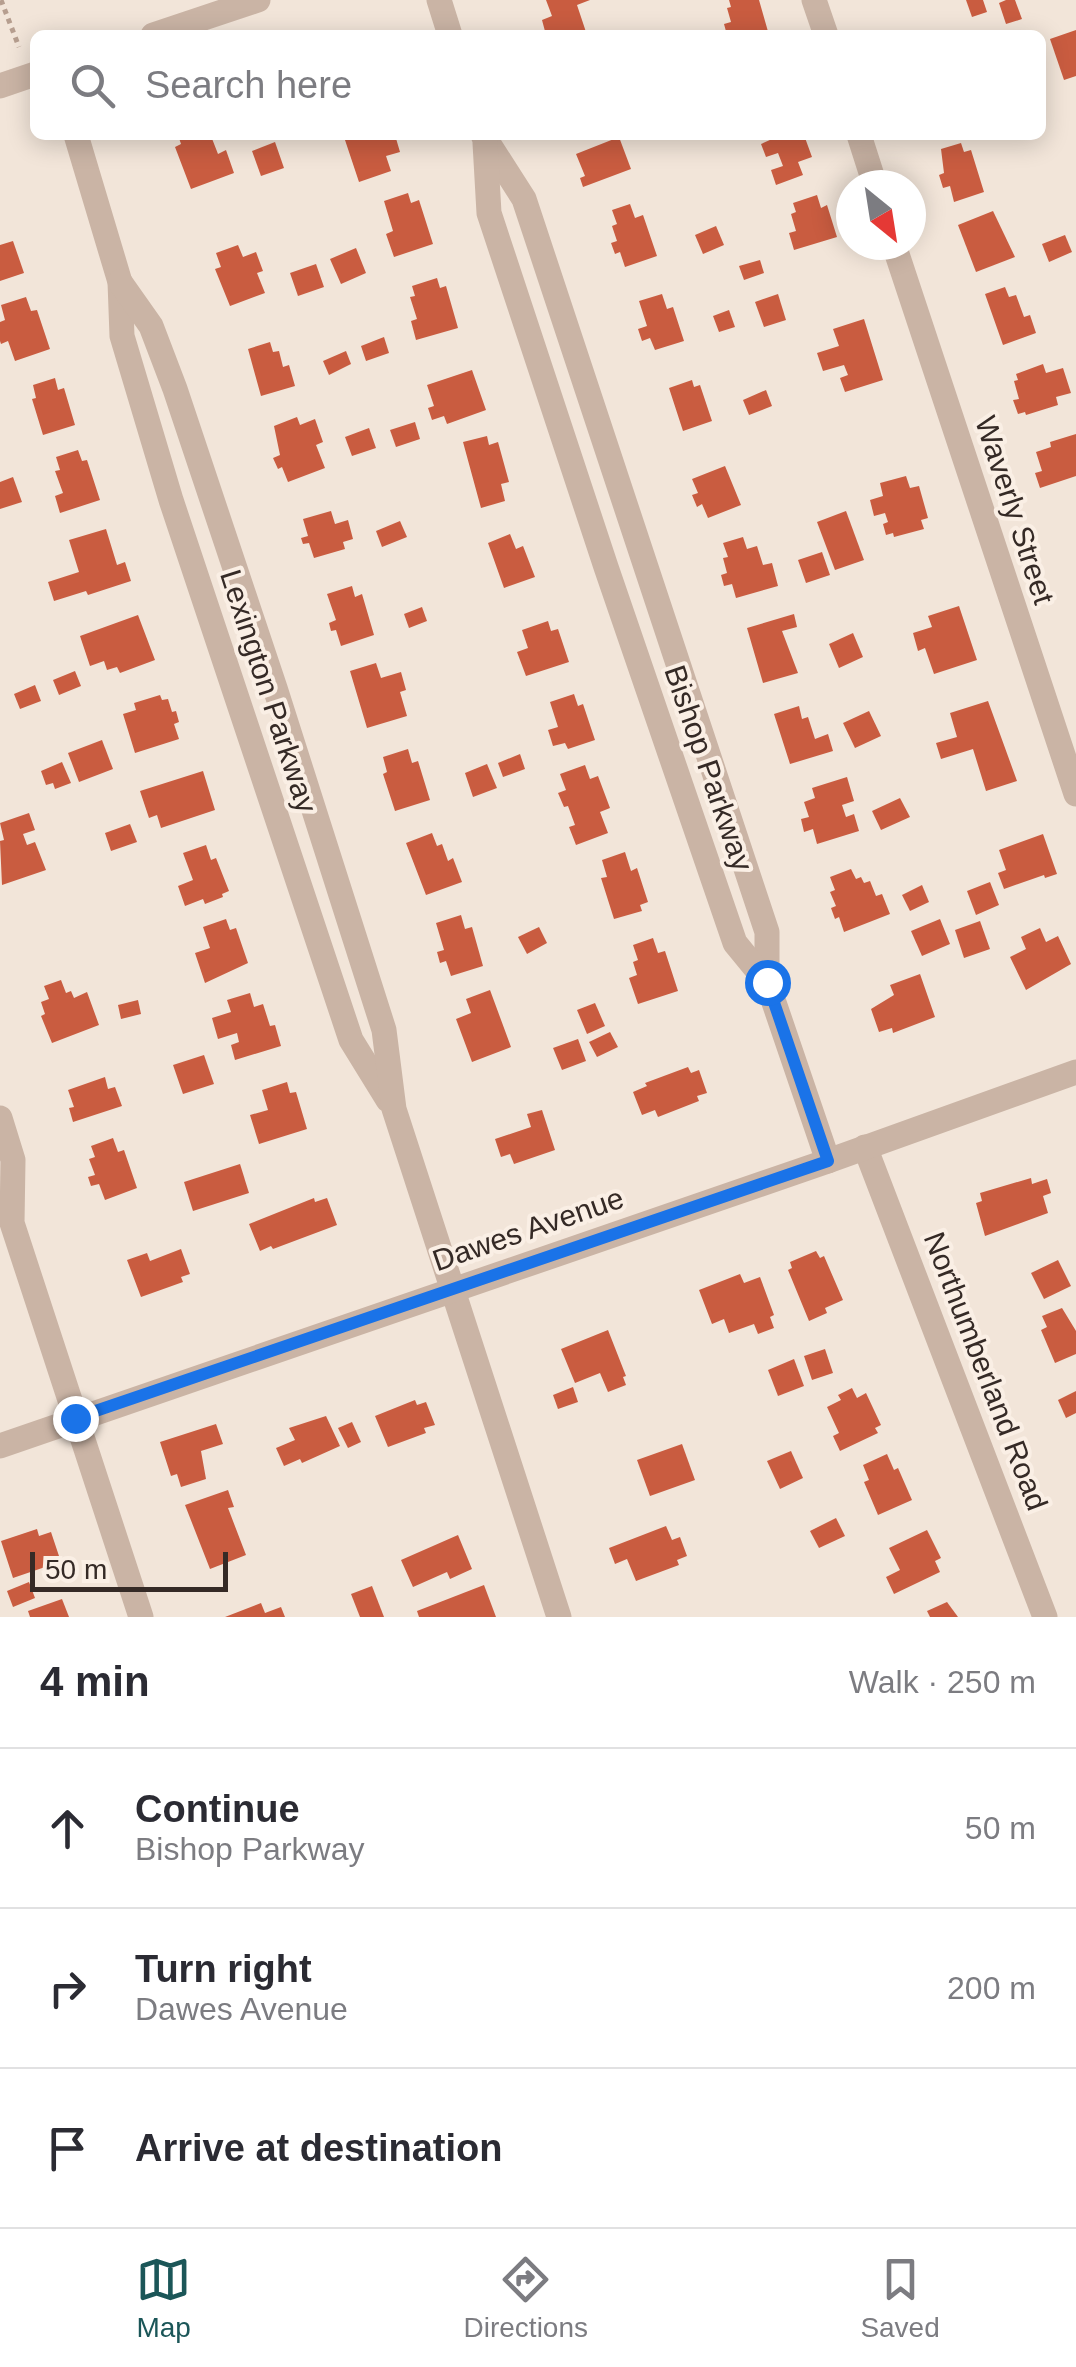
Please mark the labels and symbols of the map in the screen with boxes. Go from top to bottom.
north arrow [836,170,926,260]
street label: Waverly Street [969,412,1061,609]
street label: Lexington Parkway [214,565,324,817]
street label: Bishop Parkway [658,661,760,875]
route start [745,960,791,1006]
street label: Dawes Avenue [428,1181,628,1277]
street label: Northumberland Road [918,1227,1054,1515]
route end [53,1396,99,1442]
scale bar [30,1547,228,1592]

